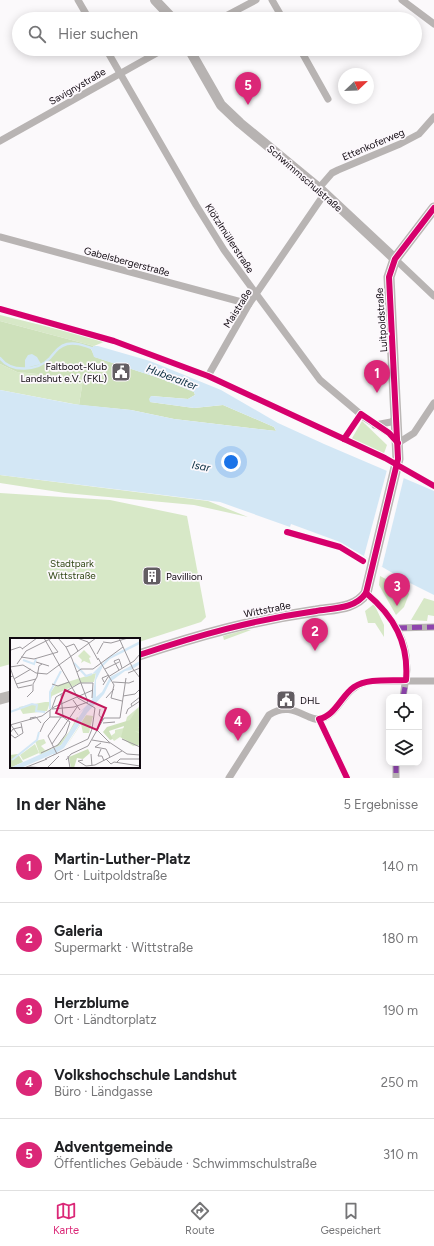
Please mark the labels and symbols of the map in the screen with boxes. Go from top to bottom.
street label: Savignystraße [47,65,108,108]
north arrow [338,68,374,104]
pin: 5 [235,72,261,105]
street label: Ettenkoferweg [340,125,406,163]
street label: Schwimmschulstraße [264,142,345,215]
street label: Klötzlmüllerstraße [202,201,257,276]
street label: Gabelsbergerstraße [83,244,172,279]
street label: Maistraße [220,286,255,330]
street label: Luitpoldstraße [373,287,390,353]
place label: Faltboot-Klub Landshut e.V. (FKL) [20,360,107,385]
pin: 1 [364,360,390,393]
public building icon: Faltboot-Klub Landshut e.V. (FKL) [110,361,132,383]
water label: Huberalter [145,362,200,394]
your location [221,452,241,472]
water label: Isar [191,458,212,475]
park label: Stadtpark Wittstraße [48,557,96,582]
building icon: Pavillion [141,565,163,587]
place label: Pavillion [166,570,203,583]
pin: 3 [384,573,410,606]
street label: Wittstraße [243,598,292,620]
pin: 2 [302,618,328,651]
inset map [10,638,140,768]
public building icon: DHL [275,689,297,711]
place label: DHL [300,694,320,707]
pin: 4 [225,708,251,741]

